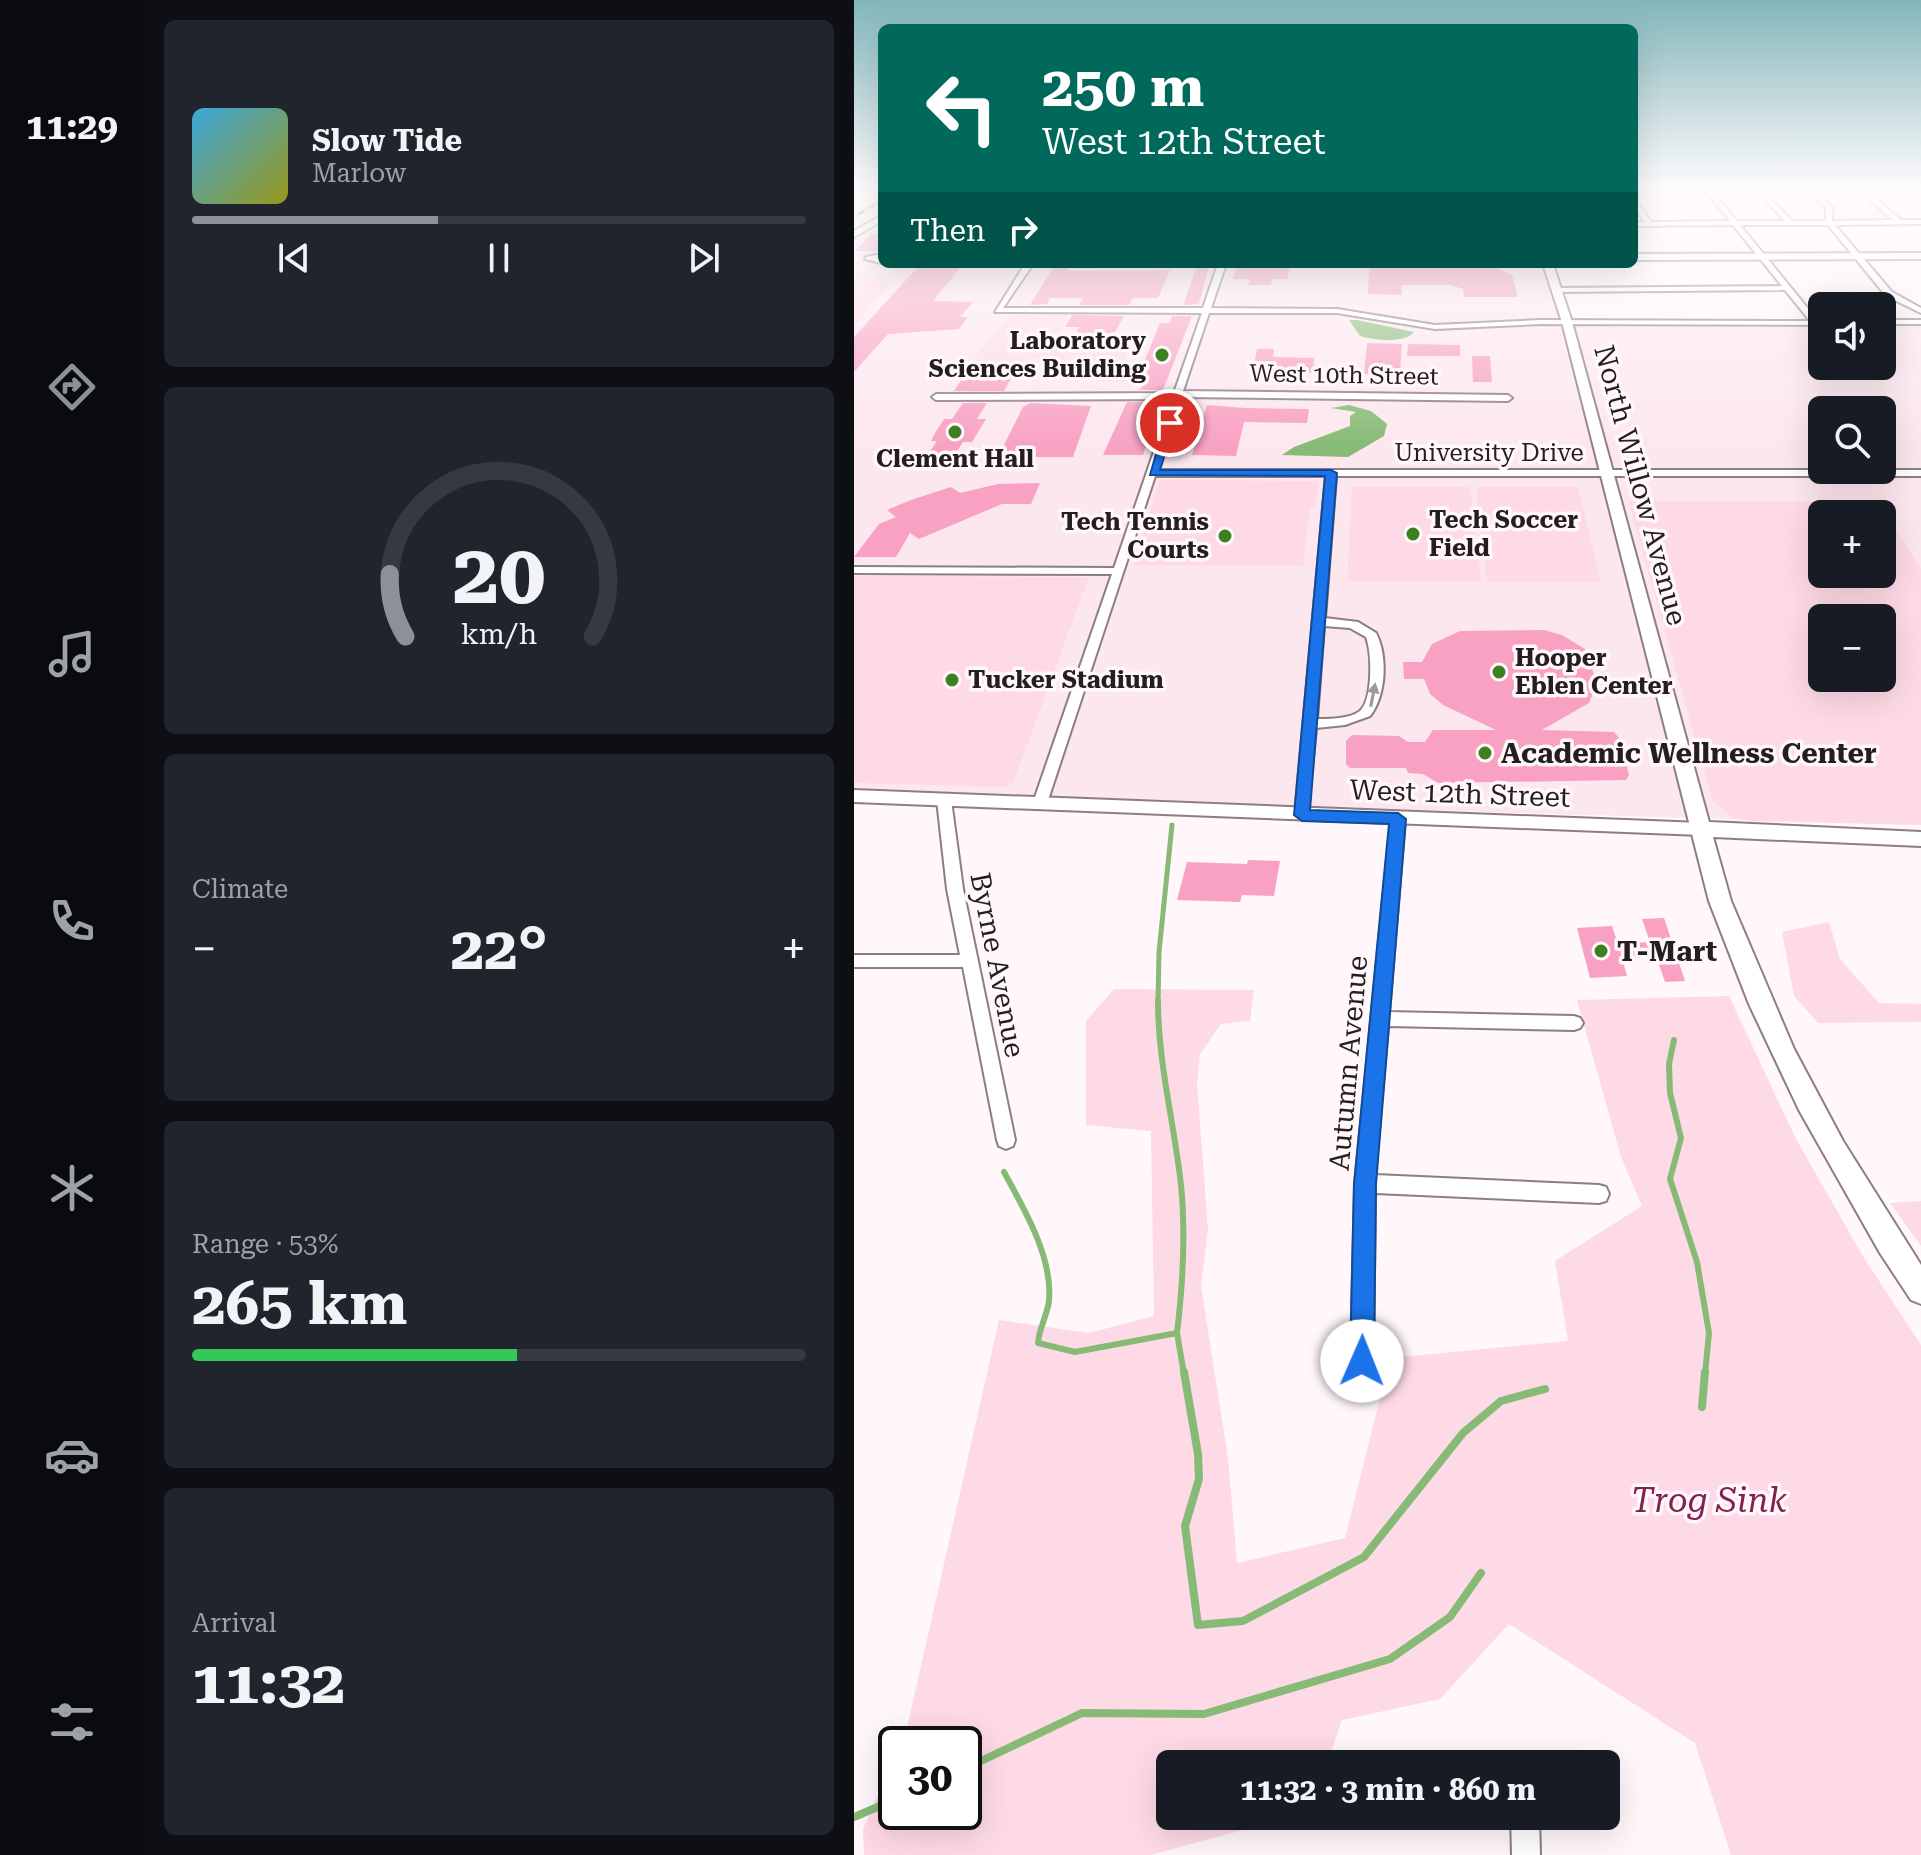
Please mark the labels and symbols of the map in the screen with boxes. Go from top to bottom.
place label: Laboratory Sciences Building [928,327,1146,383]
street label: North Willow Avenue [1587,341,1694,629]
marker: Laboratory Sciences Building [1153,346,1171,364]
street label: West 10th Street [1249,359,1439,391]
pin [1136,389,1204,457]
marker: Clement Hall [946,423,964,441]
street label: University Drive [1394,439,1584,467]
place label: Clement Hall [876,445,1034,473]
place label: Tech Soccer Field [1429,506,1578,562]
place label: Tech Tennis Courts [1061,508,1209,564]
marker: Tech Soccer Field [1404,525,1422,543]
marker: Tech Tennis Courts [1216,527,1234,545]
place label: Hooper Eblen Center [1515,644,1673,700]
marker: Hooper Eblen Center [1490,663,1508,681]
place label: Tucker Stadium [968,666,1164,694]
marker: Tucker Stadium [943,671,961,689]
one-way arrow [1367,683,1379,708]
place label: Academic Wellness Center [1501,737,1877,770]
marker: Academic Wellness Center [1476,744,1494,762]
street label: West 12th Street [1349,773,1571,814]
street label: Byrne Avenue [963,870,1032,1060]
place label: T-Mart [1617,935,1717,968]
marker: T-Mart [1592,942,1610,960]
street label: Autumn Avenue [1323,954,1374,1172]
position arrow [1320,1319,1404,1403]
park label: Trog Sink [1631,1480,1788,1520]
speed limit sign: 30 [878,1726,982,1830]

